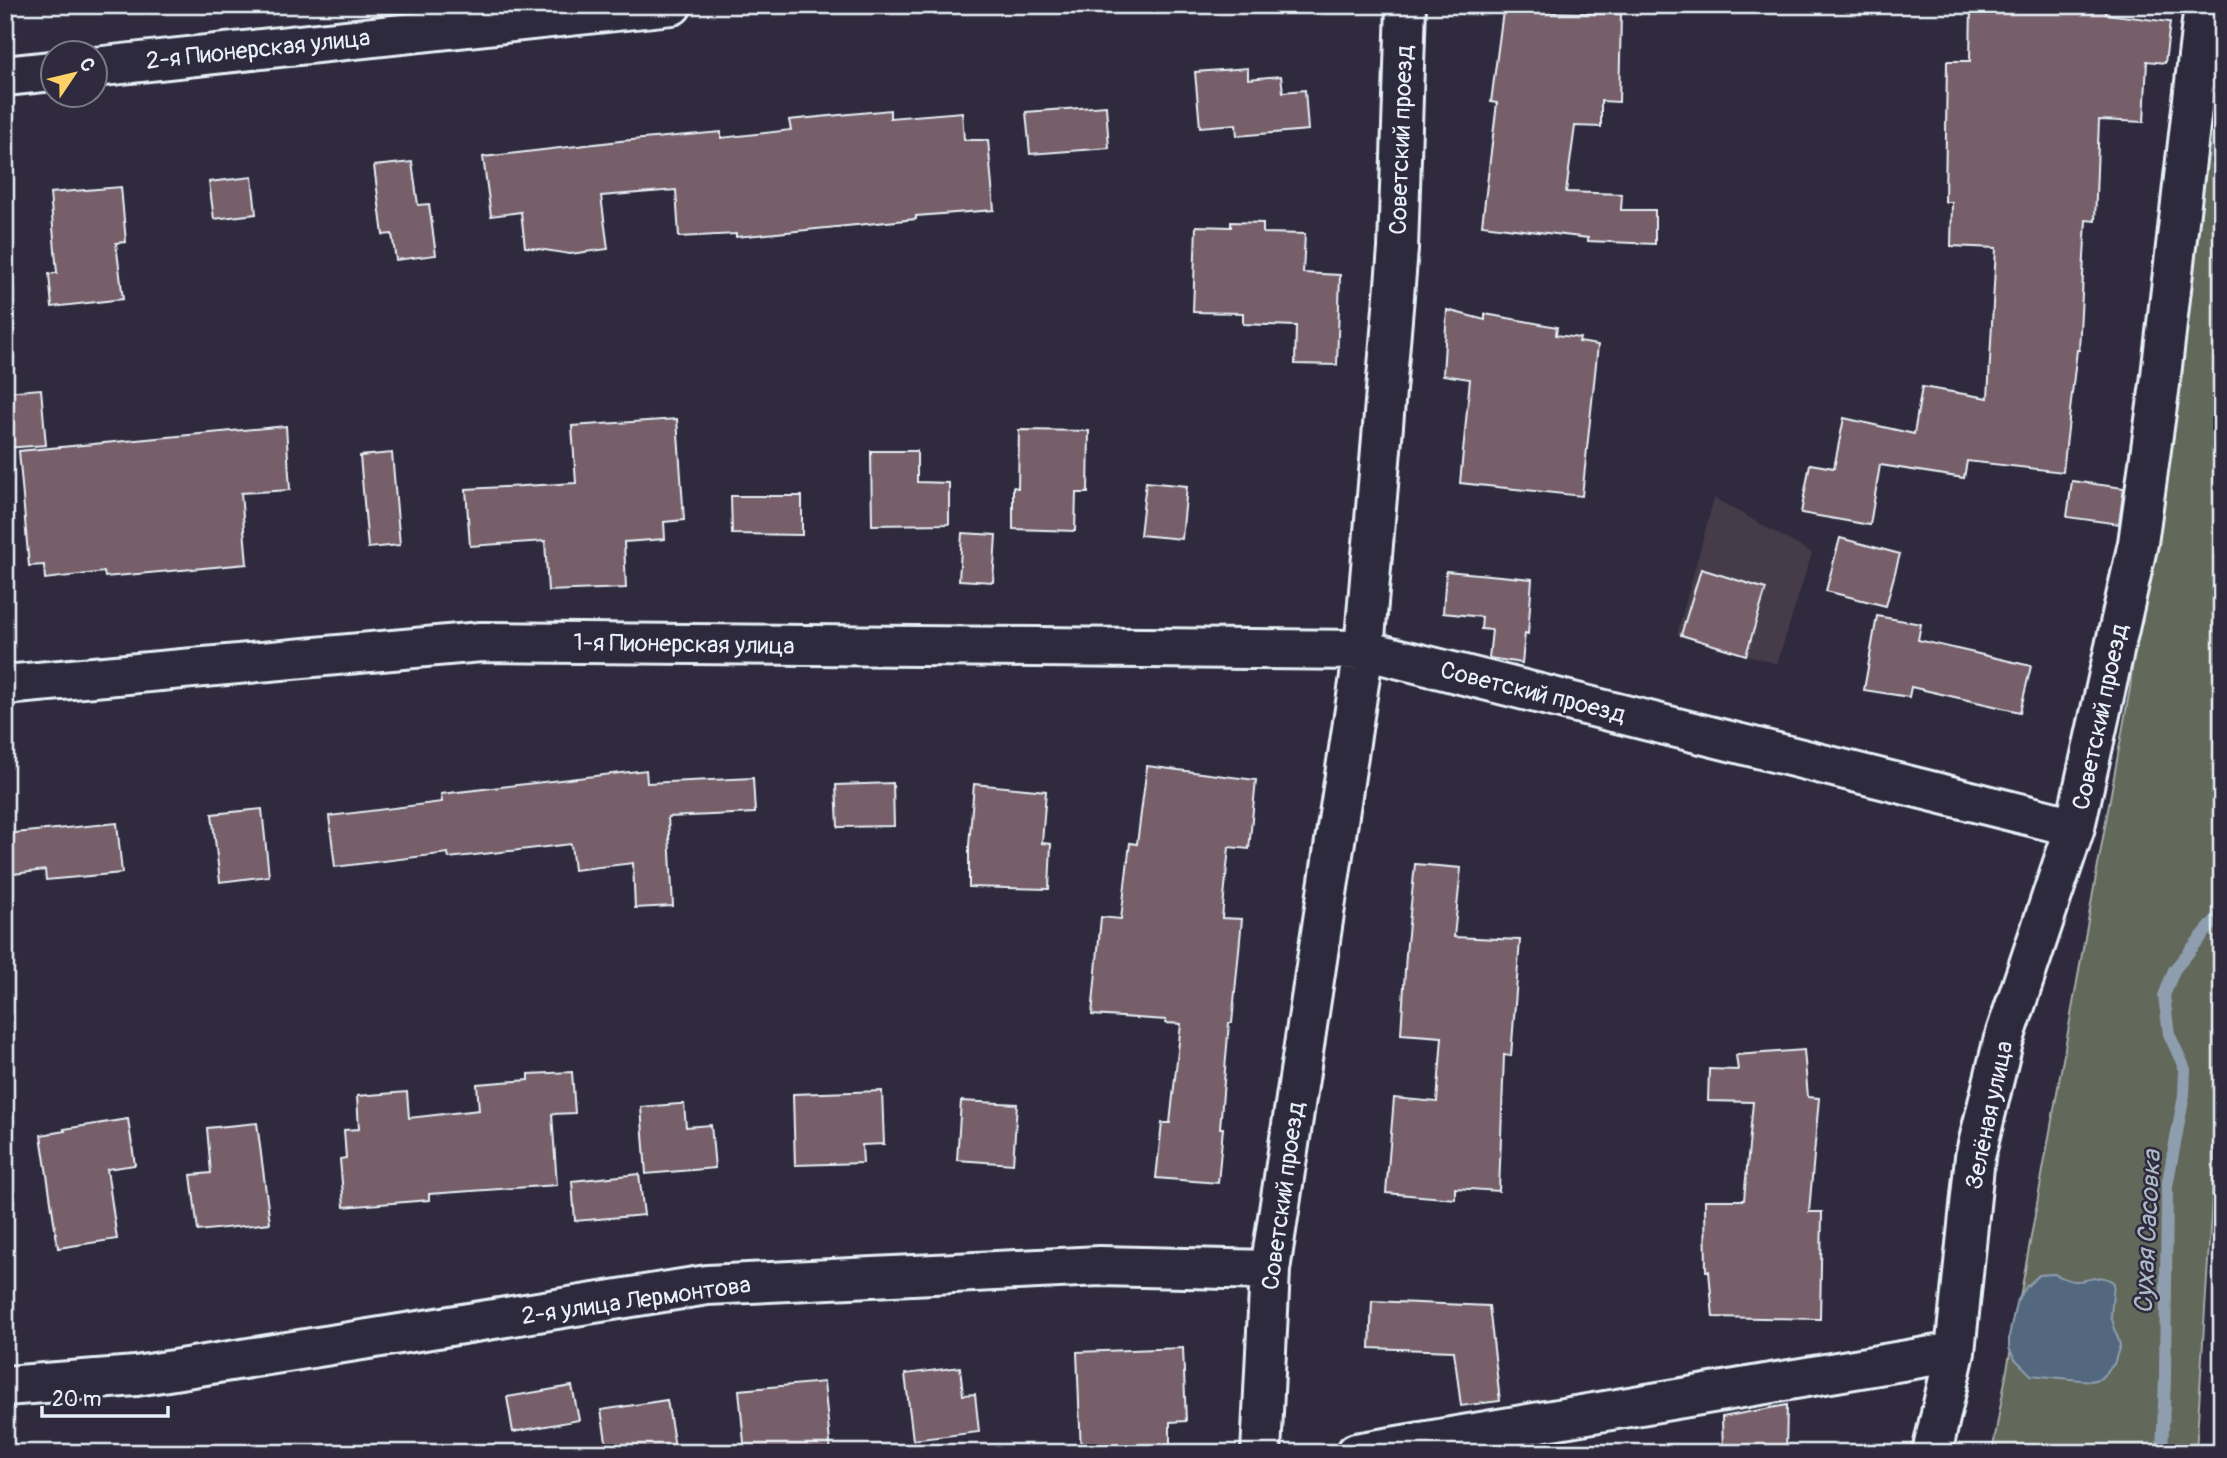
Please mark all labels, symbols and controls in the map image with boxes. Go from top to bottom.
street label: 2-я Пионерская улица [145,23,372,76]
north arrow [38,38,108,108]
street label: Советский проезд [1384,44,1419,235]
text: С [74,53,100,77]
street label: Советский проезд [2067,621,2135,813]
street label: 1-я Пионерская улица [573,628,795,661]
street label: Советский проезд [1437,655,1629,730]
street label: Зелёная улица [1960,1038,2019,1192]
street label: Советский проезд [1256,1100,1311,1292]
water label: Сухая Сасовка [2128,1148,2168,1315]
street label: 2-я улица Лермонтова [520,1270,753,1331]
scale bar [42,1374,168,1418]
text: 20 m [52,1386,101,1413]

